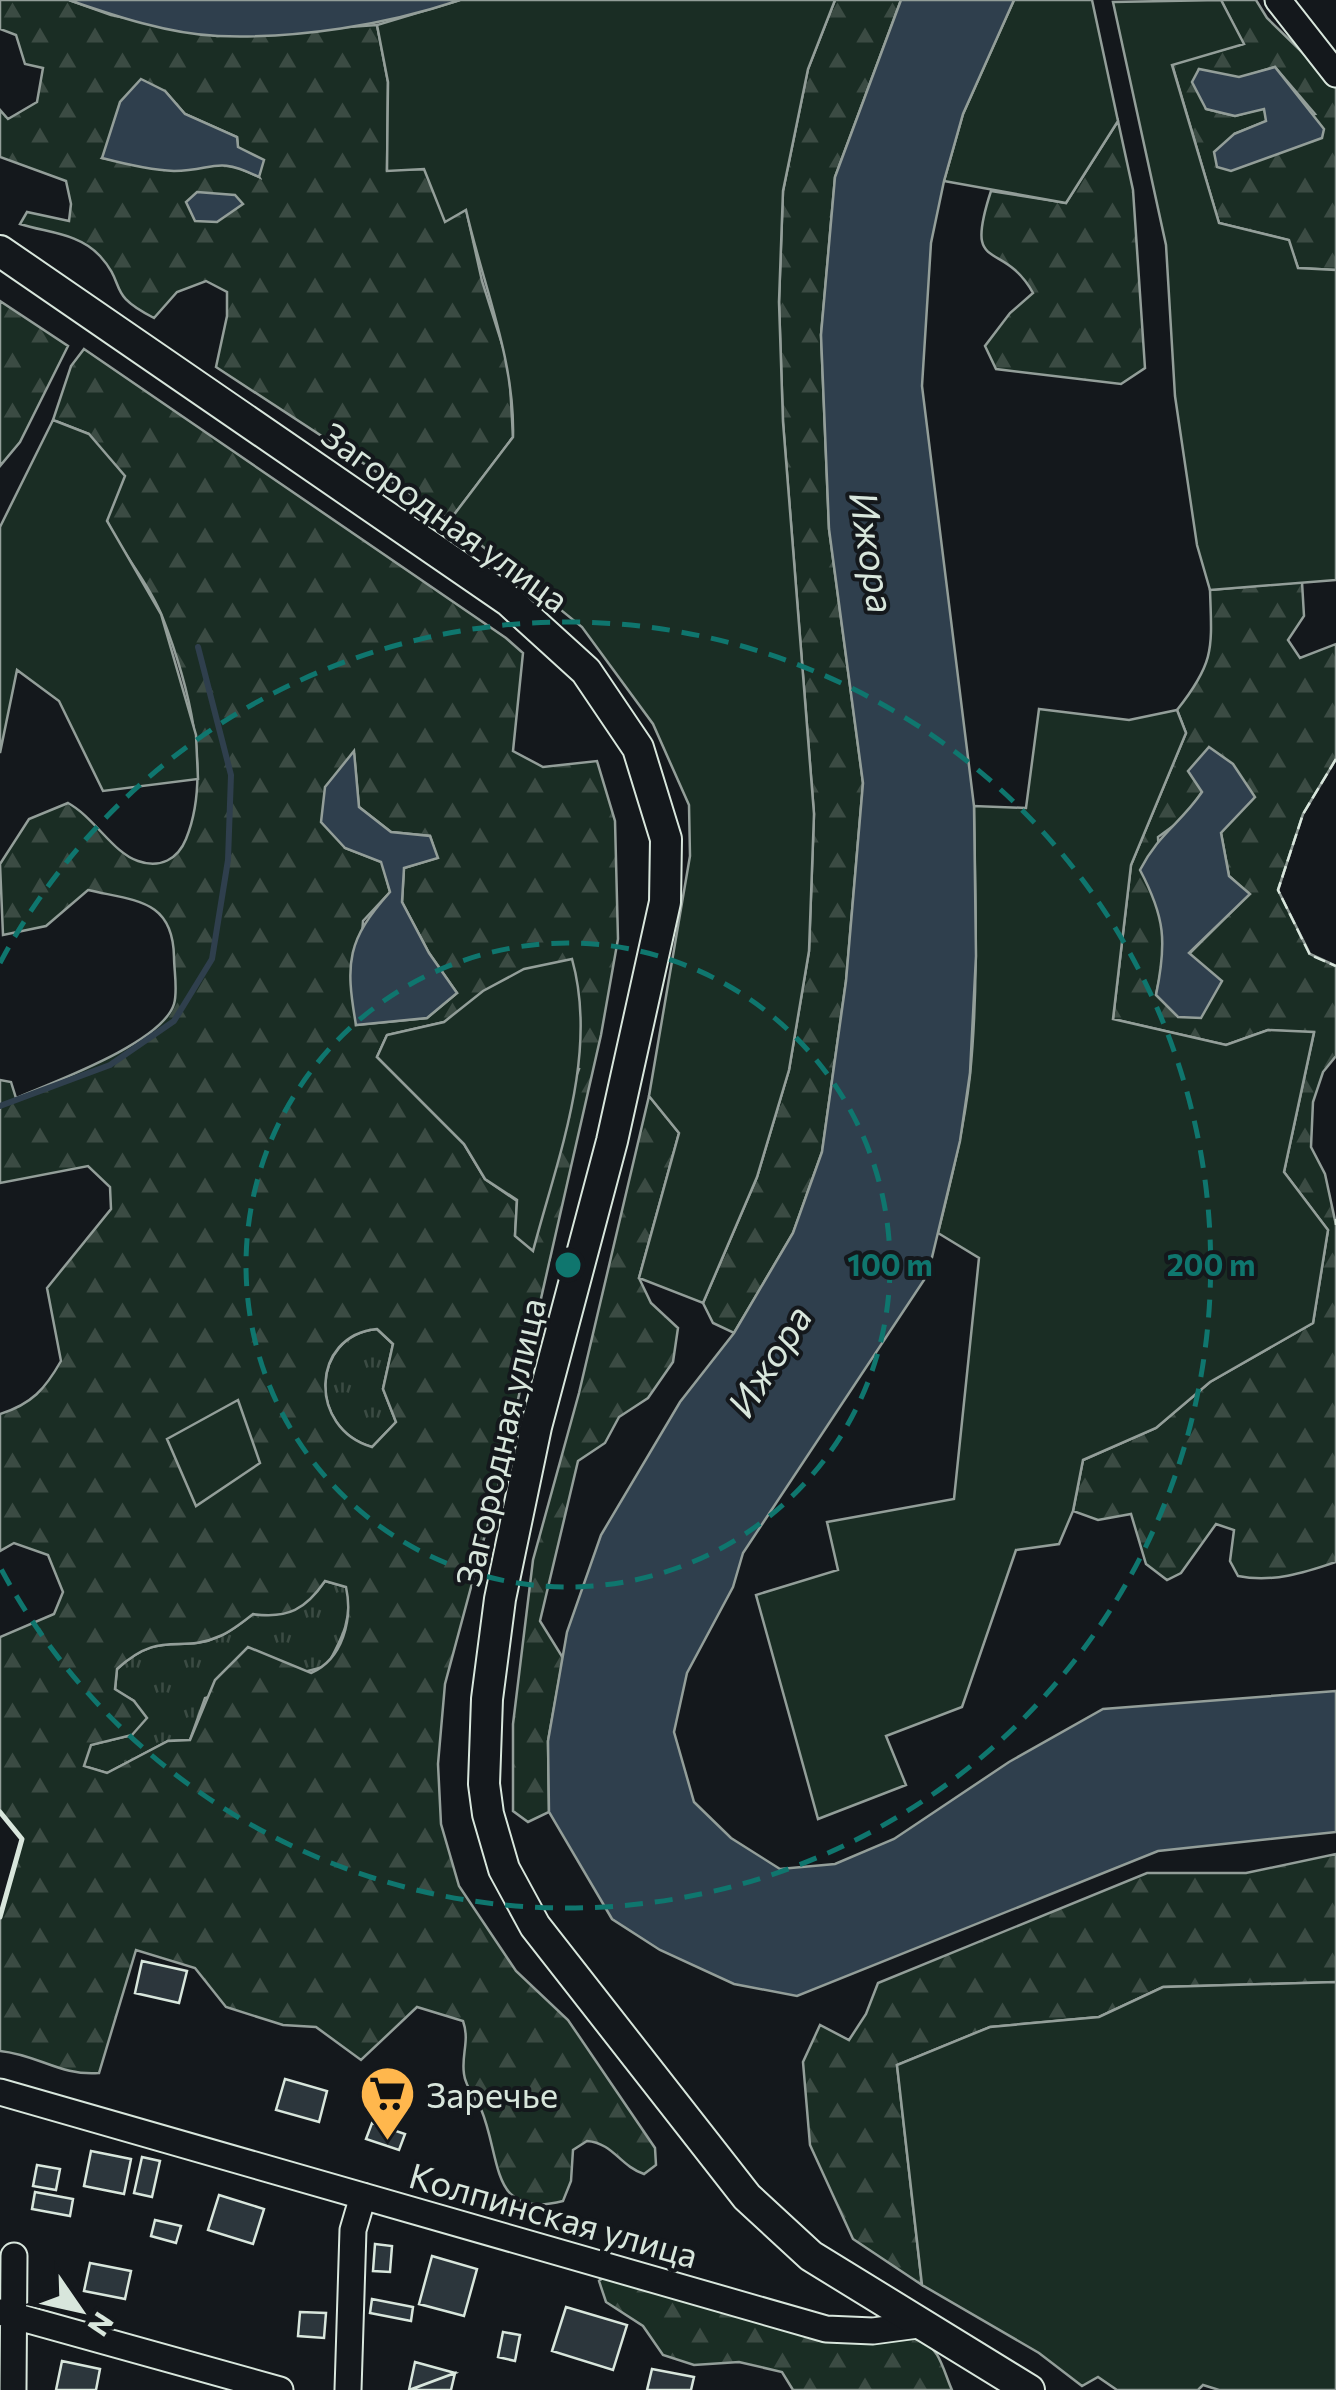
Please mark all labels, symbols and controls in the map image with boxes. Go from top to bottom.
street label: Загородная улица [314,412,578,620]
water label: Ижора [841,488,907,616]
text: 100 m [847,1245,933,1282]
text: 200 m [1167,1245,1255,1282]
centre of rings [550,1247,586,1283]
street label: Загородная улица [445,1294,553,1590]
water label: Ижора [716,1296,820,1424]
supermarket icon: Заречье [357,2063,417,2142]
place label: Заречье [426,2072,558,2115]
street label: Колпинская улица [405,2152,703,2276]
north arrow [30,2260,130,2360]
text: N [82,2306,122,2343]

